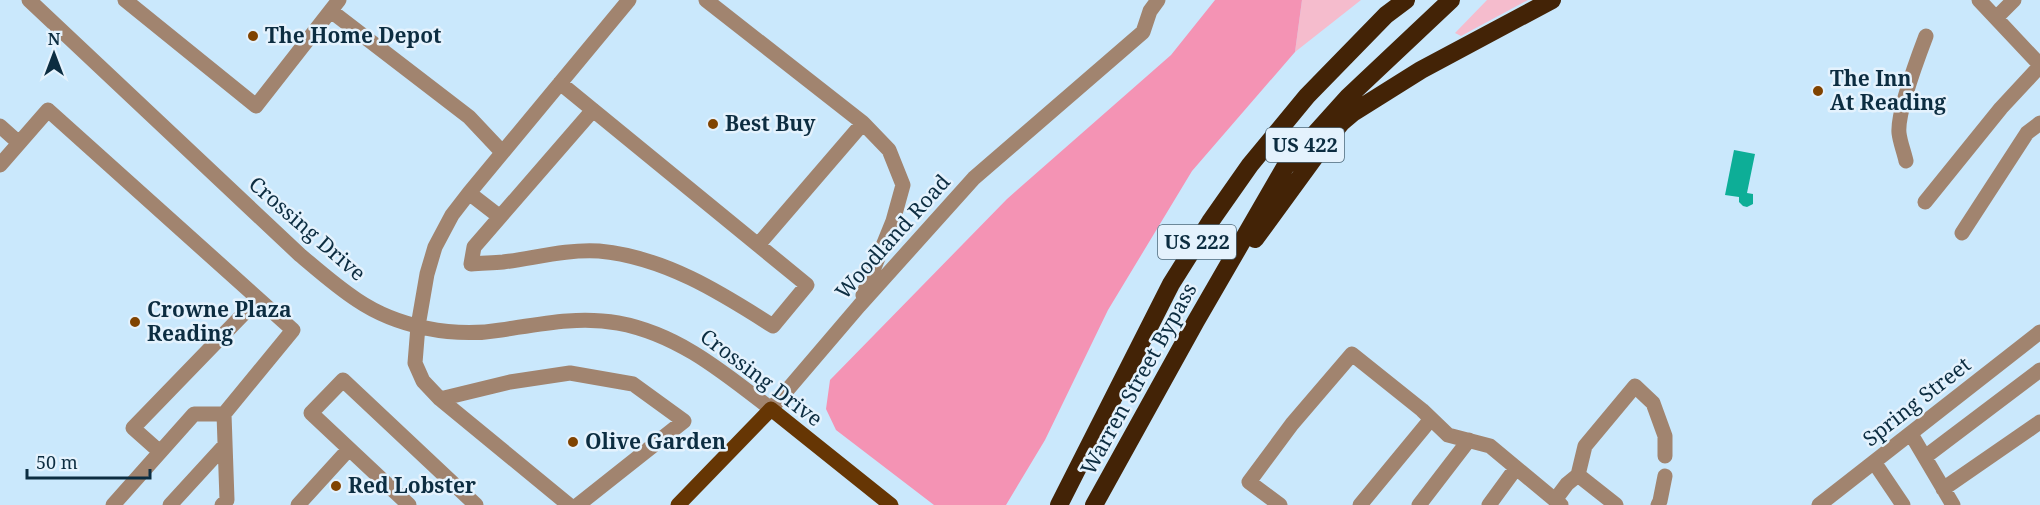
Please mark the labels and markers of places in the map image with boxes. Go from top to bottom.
place label: The Home Depot [265,21,442,49]
marker: The Home Depot [246,29,260,43]
place label: The Inn At Reading [1830,64,1946,116]
marker: The Inn At Reading [1811,84,1825,98]
place label: Best Buy [725,109,816,137]
marker: Best Buy [706,117,720,131]
place label: Crowne Plaza Reading [147,295,291,347]
marker: Crowne Plaza Reading [128,315,142,329]
place label: Olive Garden [585,427,726,455]
marker: Olive Garden [566,435,580,449]
place label: Red Lobster [348,471,476,499]
marker: Red Lobster [329,479,343,493]

